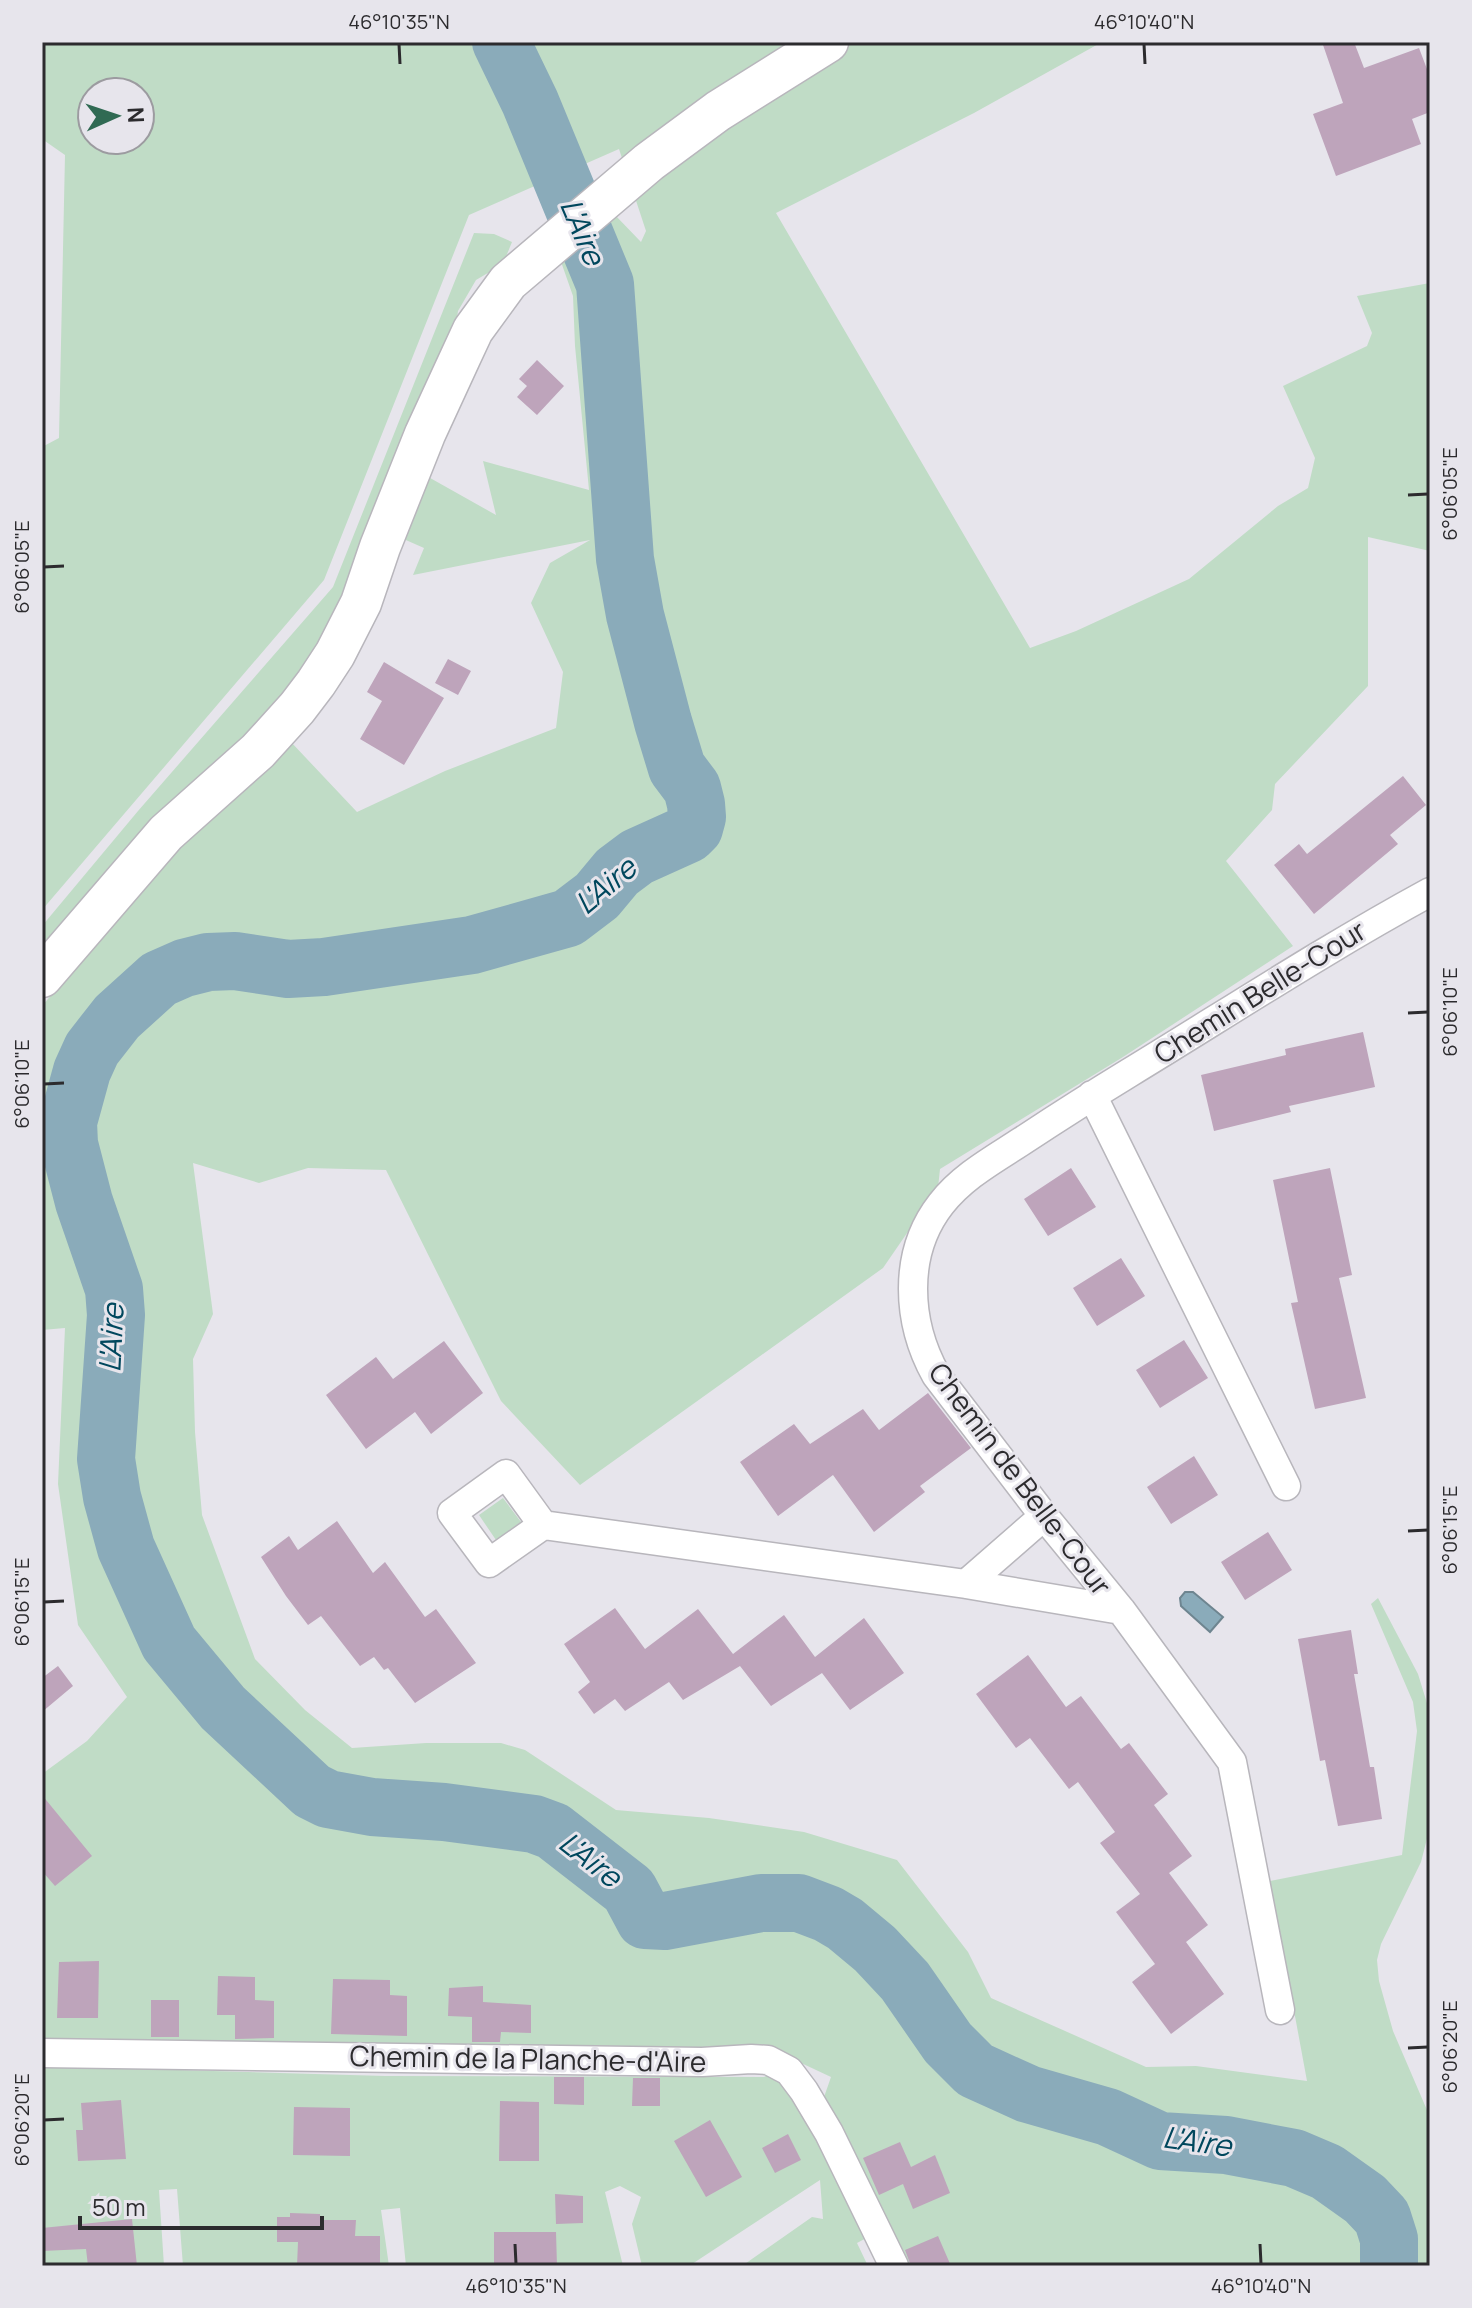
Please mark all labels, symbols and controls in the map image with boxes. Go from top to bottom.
text: 46°10'35"N [348,8,450,35]
text: 46°10'40"N [1094,8,1194,35]
north arrow [76,76,156,156]
text: N [121,106,151,124]
water label: L'Aire [551,192,616,272]
text: 6°06'05"E [1436,447,1463,541]
text: 6°06'05"E [8,520,35,614]
water label: L'Aire [566,846,646,923]
street label: Chemin Belle-Cour [1146,911,1373,1072]
text: 6°06'10"E [1436,967,1463,1057]
text: 6°06'10"E [8,1039,35,1129]
water label: L'Aire [88,1301,133,1373]
street label: Chemin de Belle-Cour [921,1354,1121,1602]
text: 6°06'15"E [1436,1486,1463,1574]
text: 6°06'15"E [8,1558,35,1646]
water label: L'Aire [551,1822,632,1897]
text: 6°06'20"E [1436,2000,1463,2094]
street label: Chemin de la Planche-d'Aire [349,2036,707,2080]
text: 6°06'20"E [8,2073,35,2167]
water label: L'Aire [1160,2115,1235,2166]
scale bar [80,2180,322,2230]
text: 50 m [92,2190,146,2223]
text: 46°10'35"N [465,2272,567,2299]
text: 46°10'40"N [1211,2272,1311,2299]

